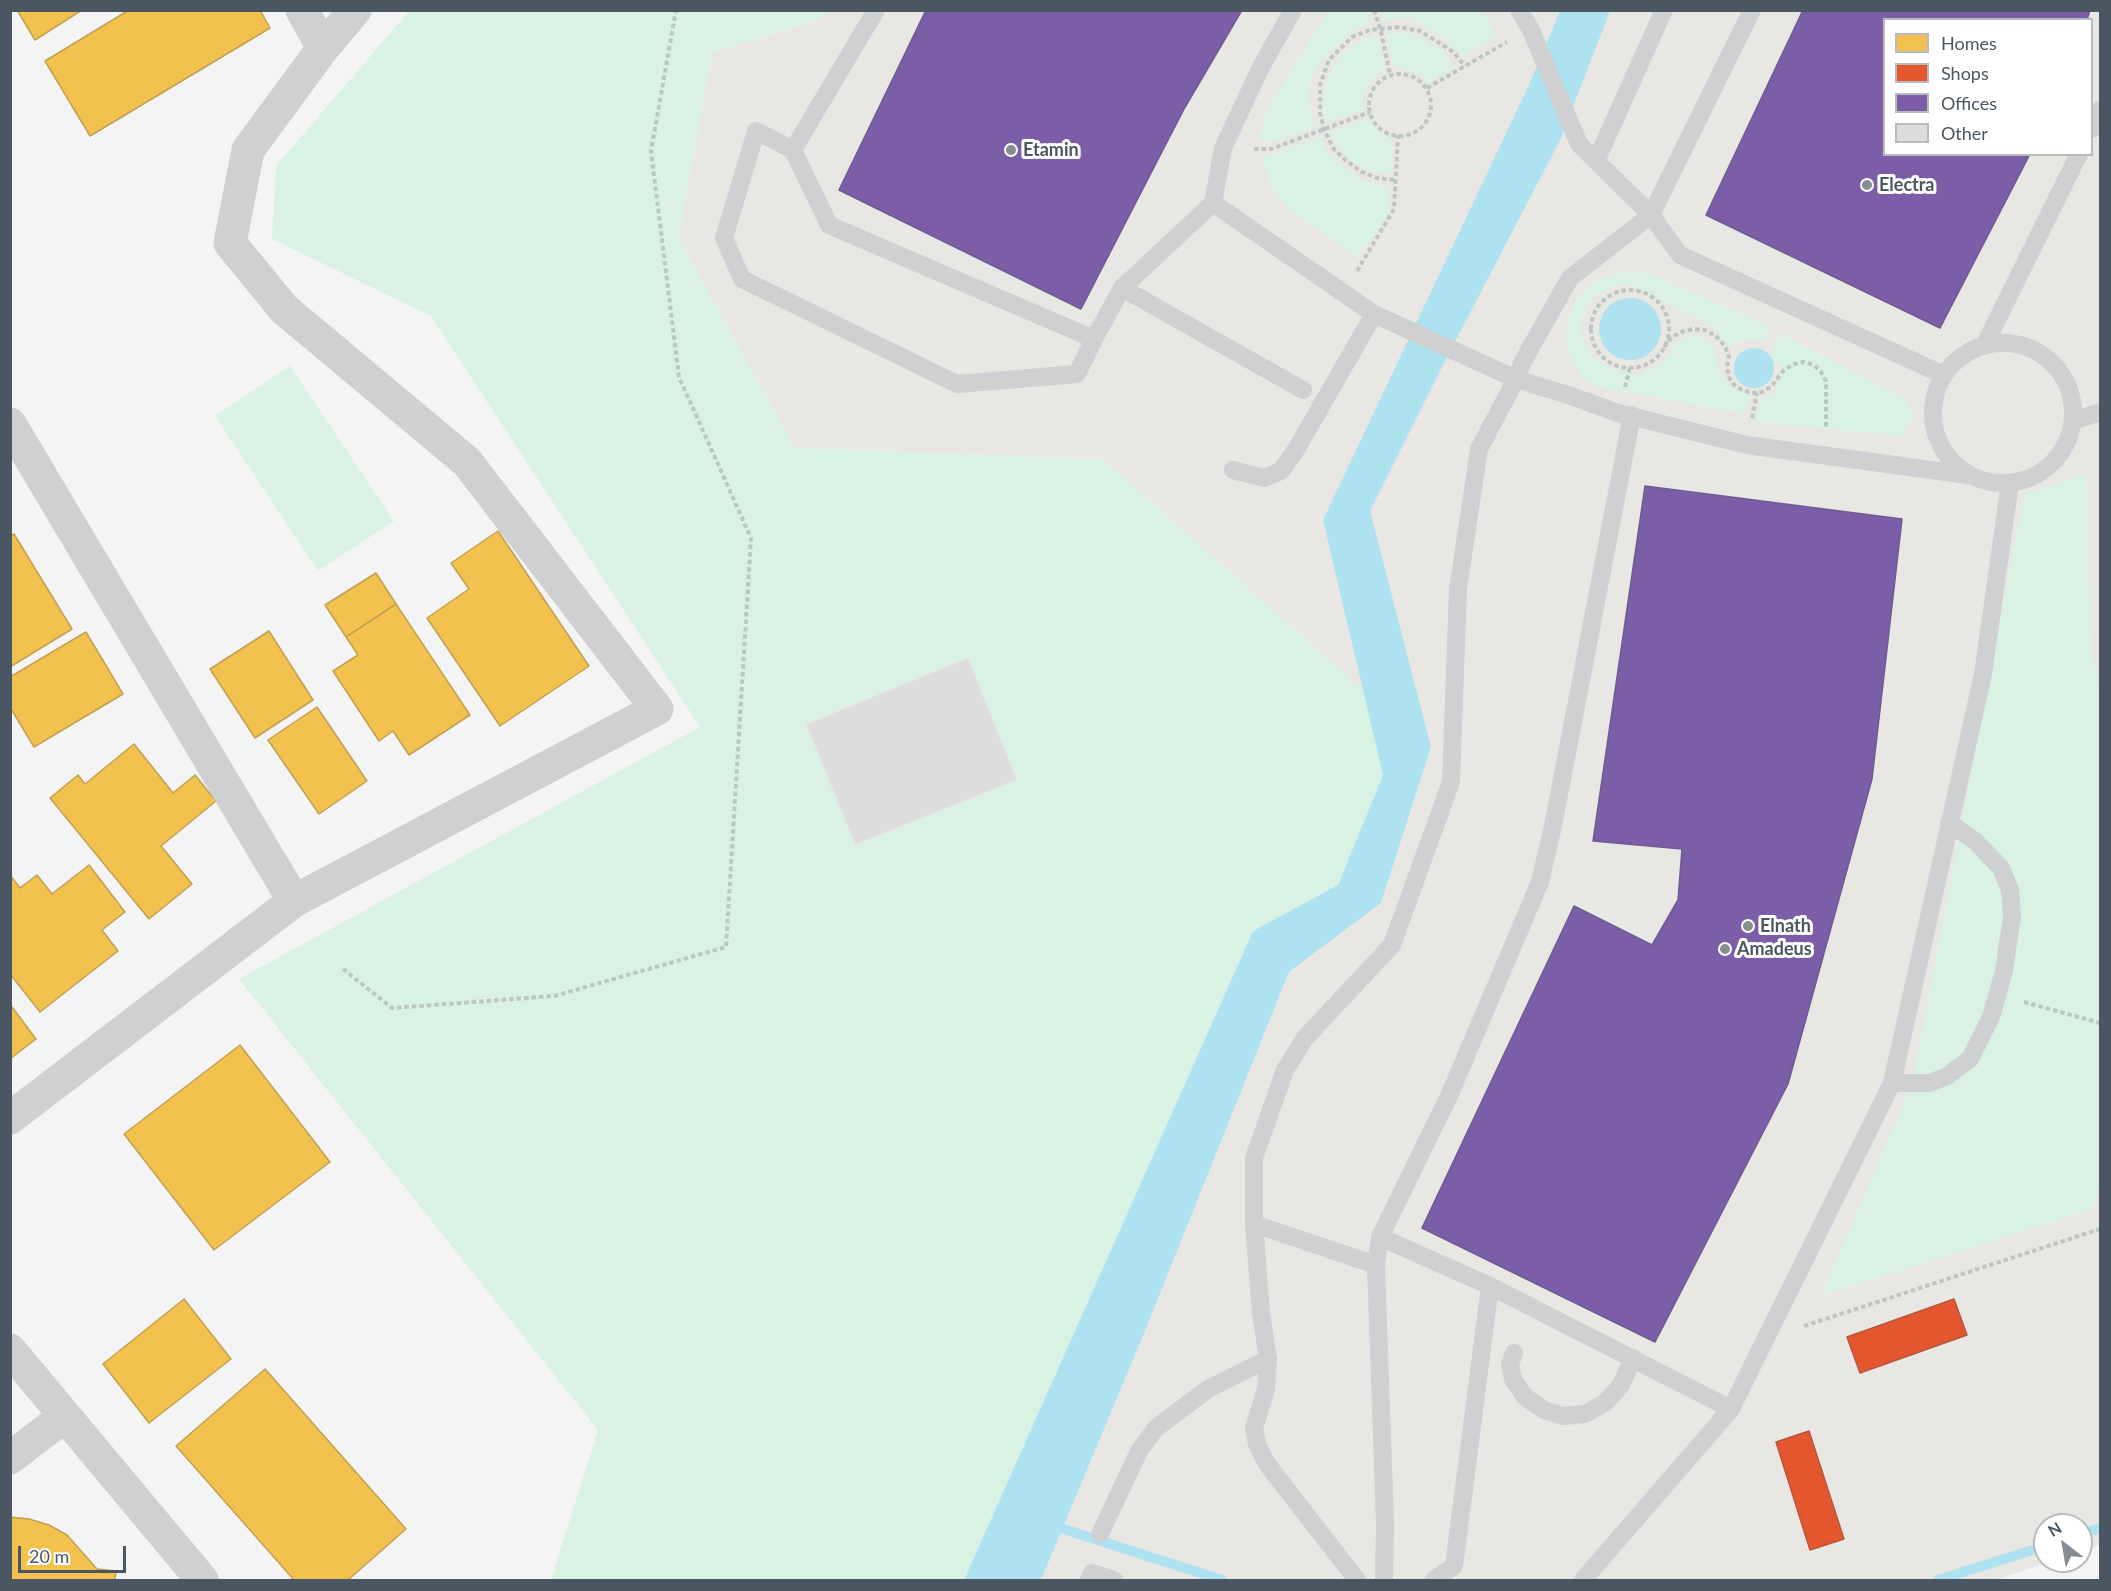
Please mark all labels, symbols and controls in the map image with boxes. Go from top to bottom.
legend [1883,18,2093,156]
text: Homes [1941,32,1997,54]
text: Shops [1941,62,1989,84]
text: Offices [1941,92,1997,114]
text: Other [1941,122,1988,144]
place label: Etamin [1023,139,1079,161]
marker: Etamin [1004,143,1018,157]
place label: Electra [1879,174,1935,196]
marker: Electra [1860,178,1874,192]
place label: Elnath [1760,915,1811,937]
marker: Elnath [1741,919,1755,933]
place label: Amadeus [1737,938,1812,960]
marker: Amadeus [1718,942,1732,956]
north arrow [2033,1513,2093,1573]
text: N [2044,1518,2065,1540]
scale bar [21,1534,129,1572]
text: 20 m [29,1545,69,1567]

